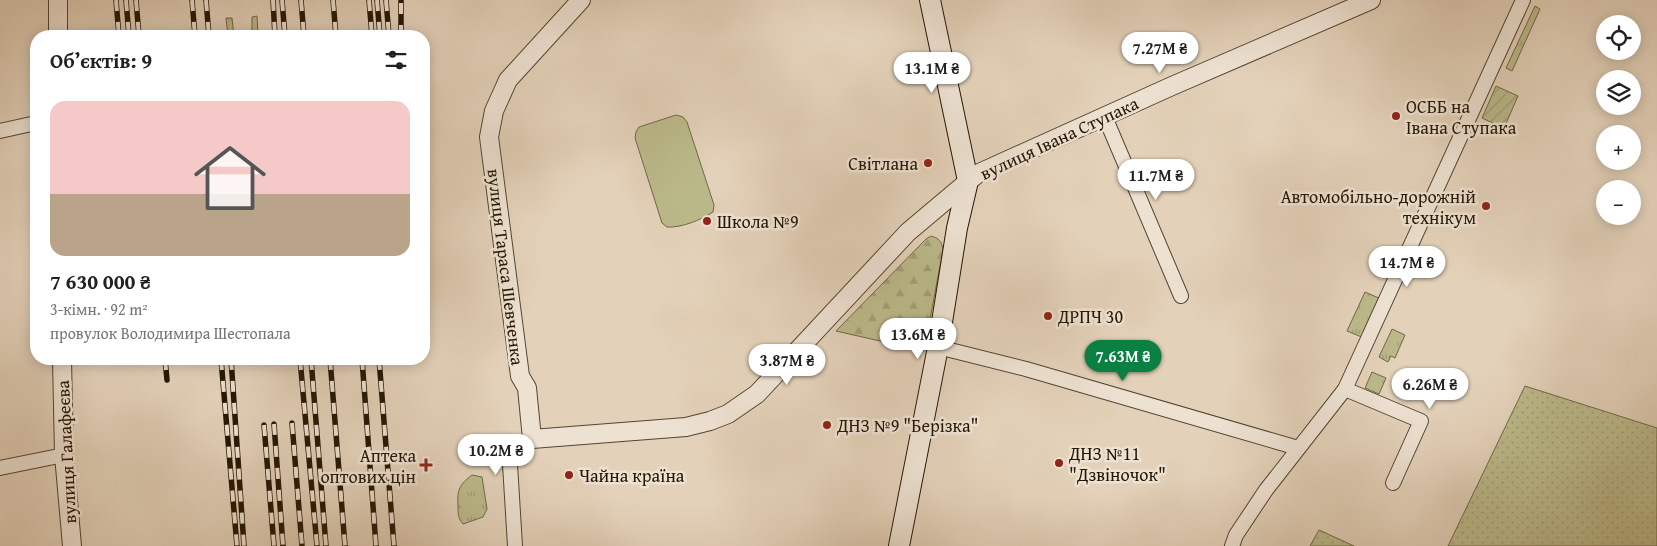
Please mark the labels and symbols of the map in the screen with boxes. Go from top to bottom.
pin: 7.27M ₴ [1114,32,1206,74]
pin: 13.1M ₴ [886,52,978,94]
street label: вулиця Івана Ступака [975,89,1143,187]
place label: ОСББ на Івана Ступака [1406,93,1517,141]
marker: ОСББ на Івана Ступака [1390,110,1402,122]
place label: Світлана [848,150,918,177]
marker: Світлана [922,157,934,169]
pin: 11.7M ₴ [1110,158,1202,201]
street label: вулиця Тараса Шевченка [481,167,532,367]
place label: Автомобільно-дорожній технікум [1281,183,1476,231]
marker: Автомобільно-дорожній технікум [1480,200,1492,212]
place label: Школа №9 [717,208,799,235]
marker: Школа №9 [701,215,713,227]
pin: 14.7M ₴ [1361,246,1453,288]
place label: ДРПЧ 30 [1057,303,1123,330]
marker: ДРПЧ 30 [1042,310,1054,322]
pin: 13.6M ₴ [872,318,964,360]
pin: 7.63M ₴ [1077,340,1169,382]
pin: 3.87M ₴ [741,344,833,386]
pin: 6.26M ₴ [1384,368,1476,410]
street label: вулиця Галафеєва [49,379,83,524]
place label: ДНЗ №9 "Берізка" [836,412,978,439]
marker: ДНЗ №9 "Берізка" [821,419,833,431]
pin: 10.2M ₴ [450,434,542,476]
place label: ДНЗ №11 "Дзвіночок" [1068,440,1166,488]
place label: Аптека оптових цін [320,442,416,490]
marker: ДНЗ №11 "Дзвіночок" [1053,457,1065,469]
marker: Аптека оптових цін [420,459,432,471]
place label: Чайна країна [579,462,685,489]
marker: Чайна країна [563,469,575,481]

